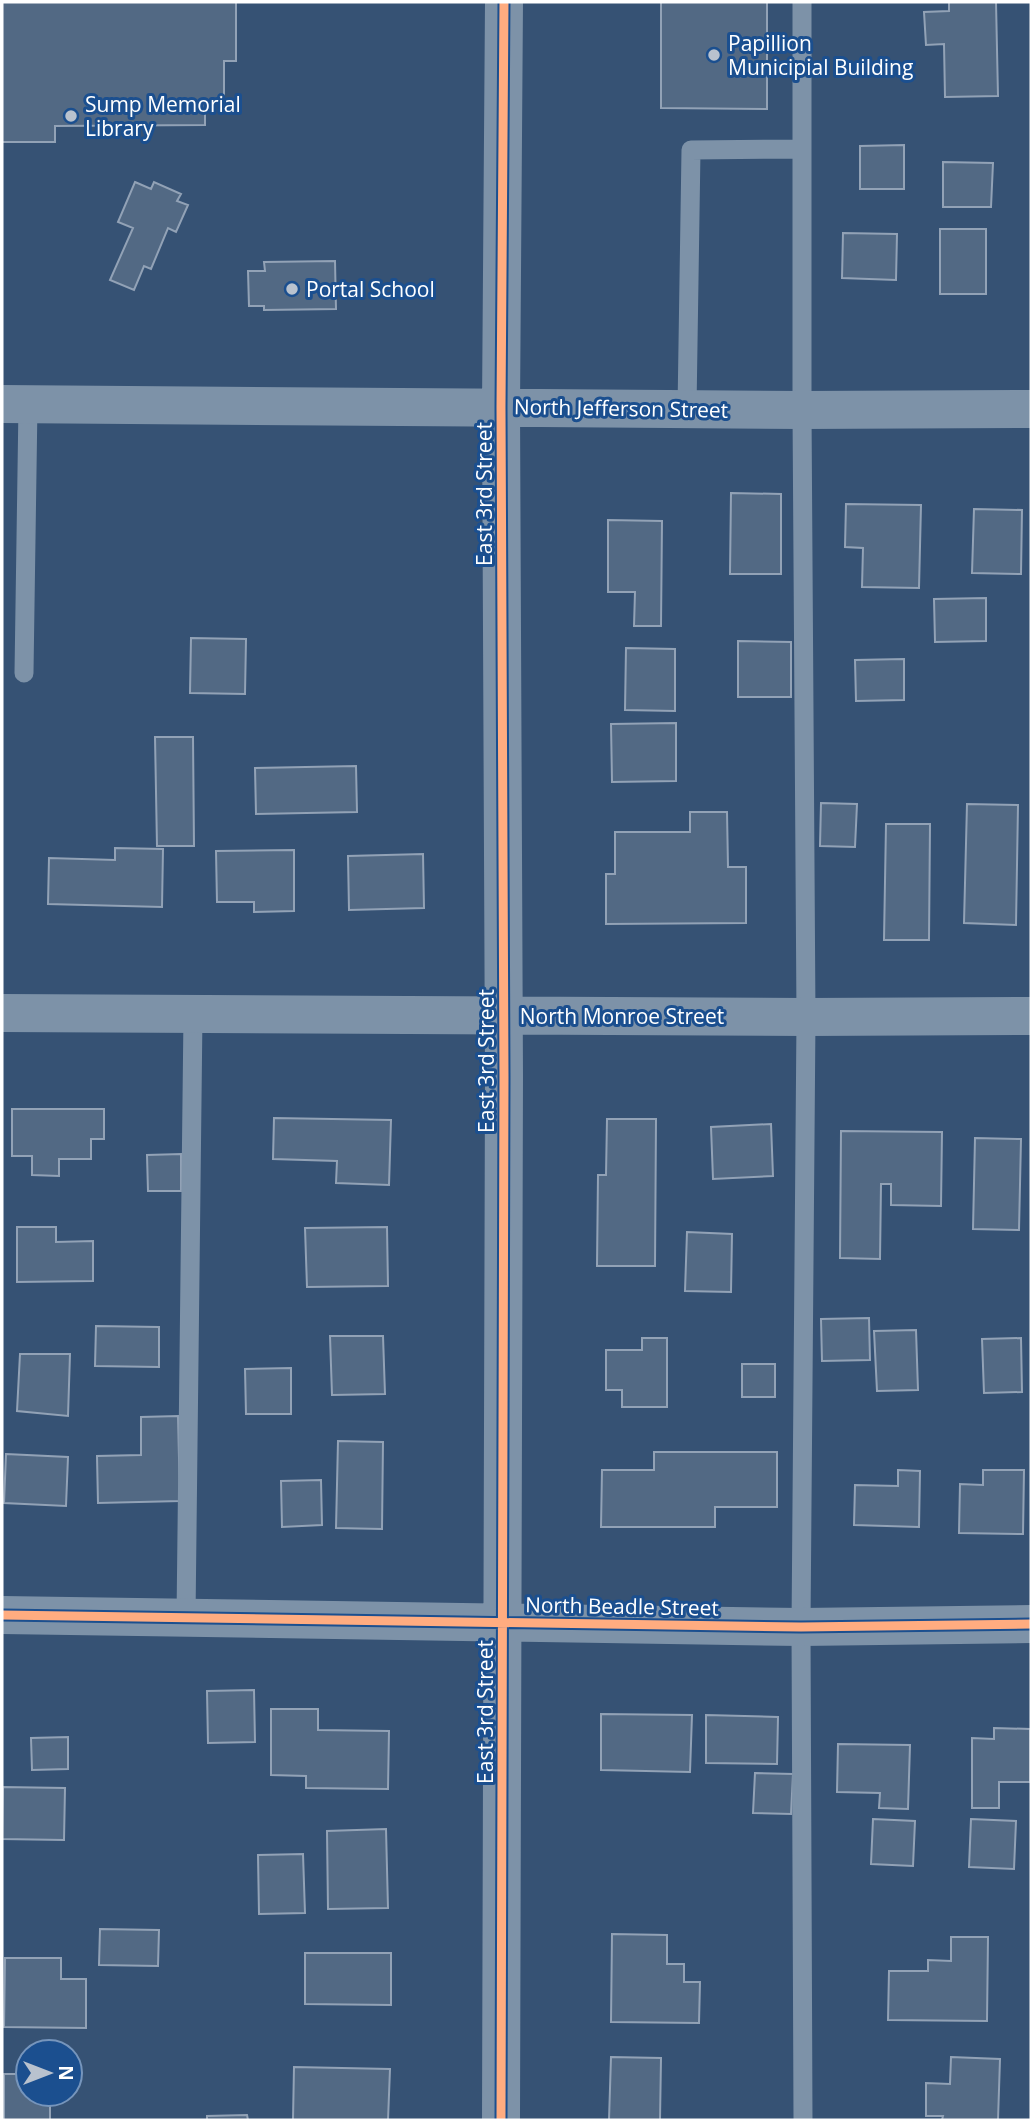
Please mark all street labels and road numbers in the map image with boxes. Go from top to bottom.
street label: North Jefferson Street [514,392,728,424]
street label: East 3rd Street [470,422,498,566]
street label: East 3rd Street [472,989,500,1133]
street label: North Monroe Street [520,1002,724,1030]
street label: North Beadle Street [525,1590,719,1622]
street label: East 3rd Street [471,1640,499,1784]

